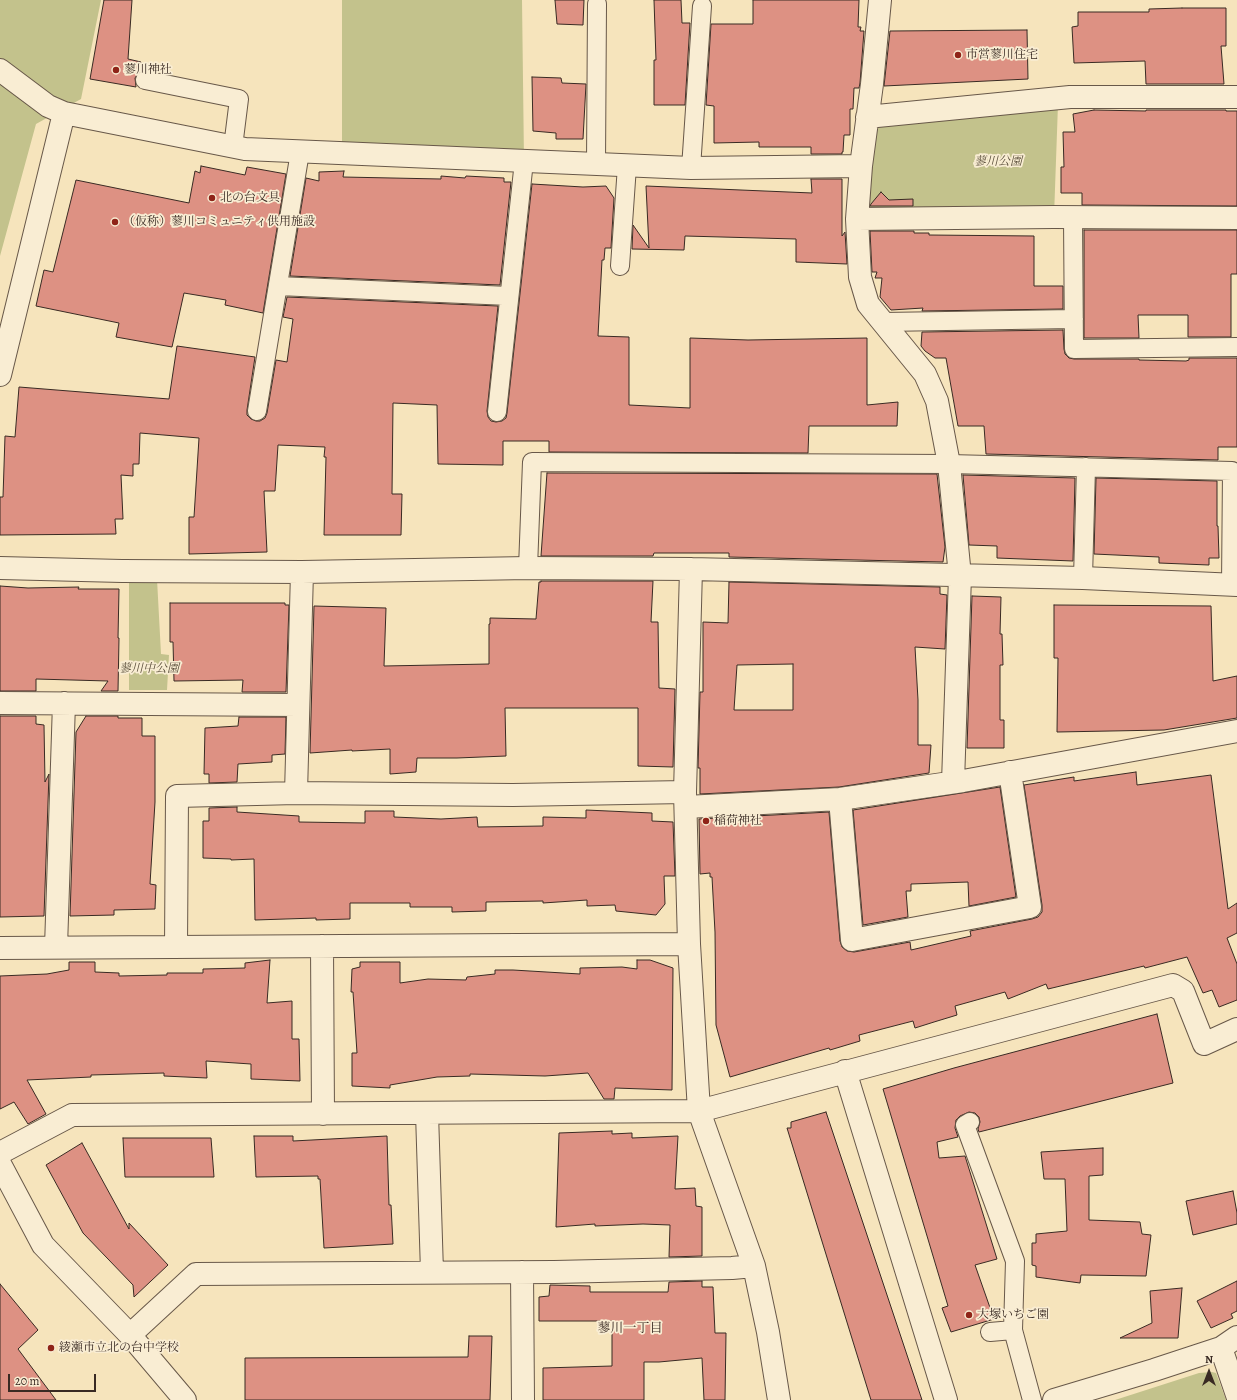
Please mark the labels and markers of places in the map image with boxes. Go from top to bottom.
place label: 市営蓼川住宅 [966,48,1038,62]
marker: 市営蓼川住宅 [953,50,963,60]
place label: 蓼川神社 [124,63,172,77]
marker: 蓼川神社 [111,65,121,75]
place label: 北の台文具 [220,191,280,205]
marker: 北の台文具 [207,193,217,203]
place label: （仮称）蓼川コミュニティ供用施設 [123,215,315,229]
marker: （仮称）蓼川コミュニティ供用施設 [110,217,120,227]
place label: 稲荷神社 [714,814,762,828]
marker: 稲荷神社 [701,816,711,826]
place label: 大塚いちご園 [977,1308,1049,1322]
marker: 大塚いちご園 [964,1310,974,1320]
place label: 綾瀬市立北の台中学校 [59,1341,179,1355]
marker: 綾瀬市立北の台中学校 [46,1343,56,1353]

